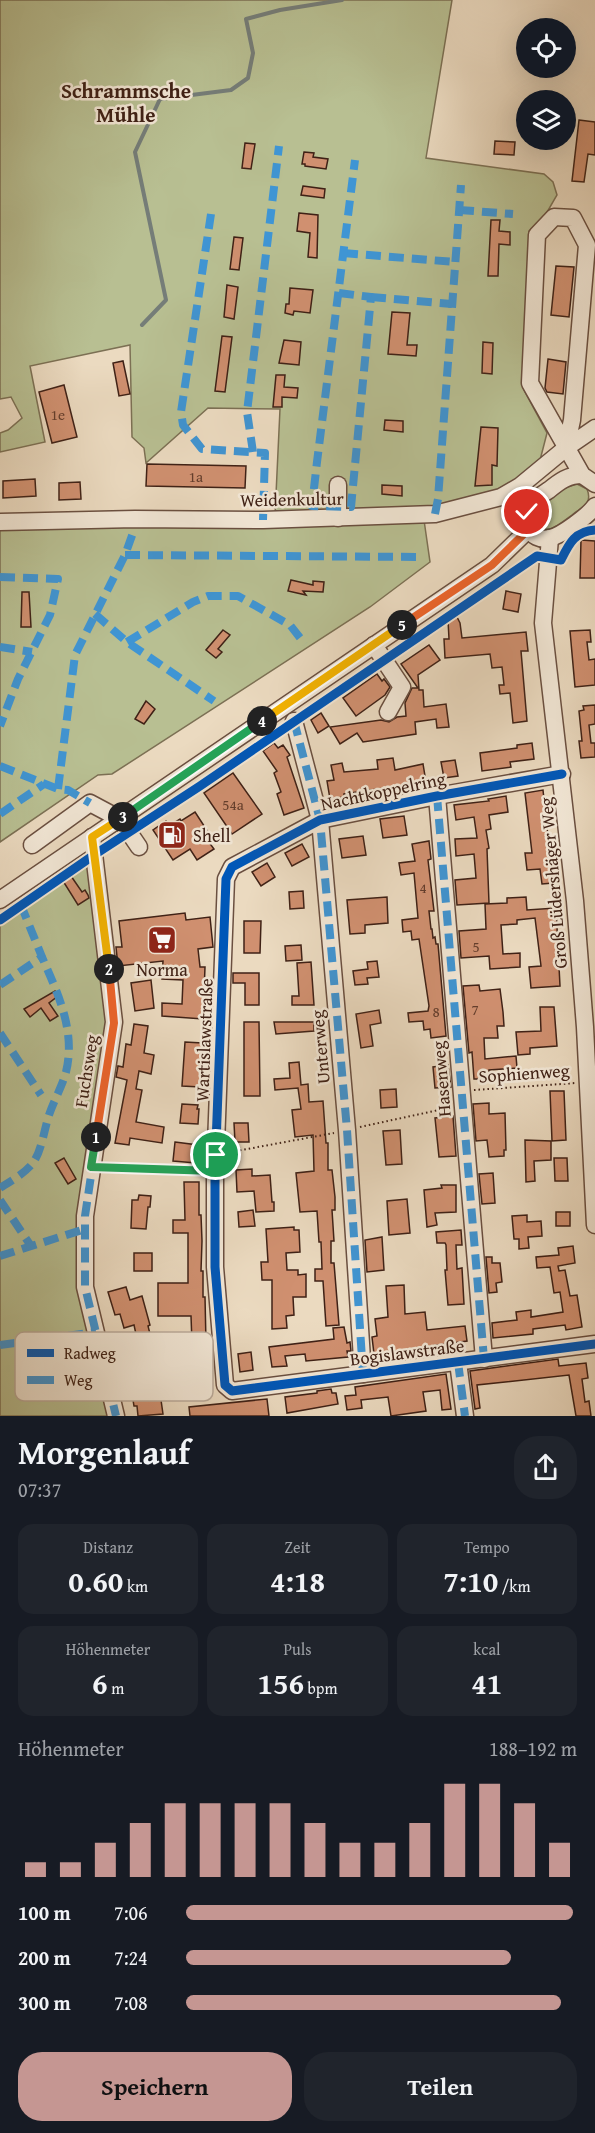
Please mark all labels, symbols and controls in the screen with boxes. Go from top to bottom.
map controls [516,18,576,150]
button: locate [516,18,576,78]
district label: Schrammsche Mühle [61,75,191,130]
button: layers [516,90,576,150]
house number: 1e [51,404,65,425]
house number: 1a [189,466,203,487]
street label: Weidenkultur [240,485,345,513]
pin [501,486,552,537]
icon: check [510,495,543,528]
pin: 5 [387,610,417,640]
text: 5 [398,613,406,637]
pin: 4 [247,706,277,736]
text: 4 [258,709,266,733]
street label: Nachtkoppelring [318,765,448,817]
house number: 54a [222,794,244,815]
street label: Groß Lüdershäger Weg [532,796,574,970]
pin: 3 [108,802,138,832]
text: 3 [119,805,127,829]
fuel station icon: Shell [156,819,188,851]
place label: Shell [193,822,230,849]
house number: 4 [419,877,427,898]
supermarket icon: Norma [146,924,178,956]
house number: 5 [472,936,480,957]
pin: 2 [94,954,124,984]
place label: Norma [136,956,188,983]
text: 2 [105,957,113,981]
street label: Wartislawstraße [188,978,220,1102]
house number: 7 [471,999,479,1020]
house number: 8 [432,1001,440,1022]
street label: Unterweg [303,1009,337,1085]
street label: Fuchsweg [67,1033,105,1109]
street label: Hasenweg [424,1040,458,1118]
street label: Sophienweg [478,1056,570,1090]
pin: 1 [81,1122,111,1152]
text: 1 [92,1125,100,1149]
pin [190,1129,241,1180]
icon: arrive [199,1138,232,1171]
legend [15,1332,213,1401]
street label: Bogislawstraße [348,1332,466,1372]
text: Radweg [64,1341,116,1365]
text: Weg [64,1368,92,1392]
text: Morgenlauf [18,1428,190,1476]
button: share [514,1436,577,1499]
text: 07:37 [18,1475,61,1504]
text: Distanz [83,1535,133,1559]
text: Zeit [284,1535,311,1559]
text: Tempo [464,1535,510,1559]
text: 0.60 [68,1559,123,1603]
text: 4:18 [270,1559,325,1603]
text: 7:10 [443,1559,498,1603]
text: km [123,1574,148,1598]
text: /km [498,1574,531,1598]
text: Höhenmeter [66,1637,150,1661]
text: Puls [283,1637,312,1661]
text: kcal [473,1637,500,1661]
text: 6 [92,1661,108,1705]
text: 156 [257,1661,304,1705]
text: 41 [471,1661,502,1705]
text: m [108,1676,124,1700]
text: bpm [304,1676,338,1700]
text: Höhenmeter [18,1734,124,1763]
text: 188–192 m [489,1734,577,1763]
text: 100 m [18,1898,71,1927]
text: 7:06 [114,1898,148,1927]
text: 200 m [18,1943,71,1972]
text: 7:24 [114,1943,148,1972]
text: 300 m [18,1988,71,2017]
text: 7:08 [114,1988,148,2017]
button: Speichern [18,2052,292,2121]
button: Teilen [304,2052,577,2121]

